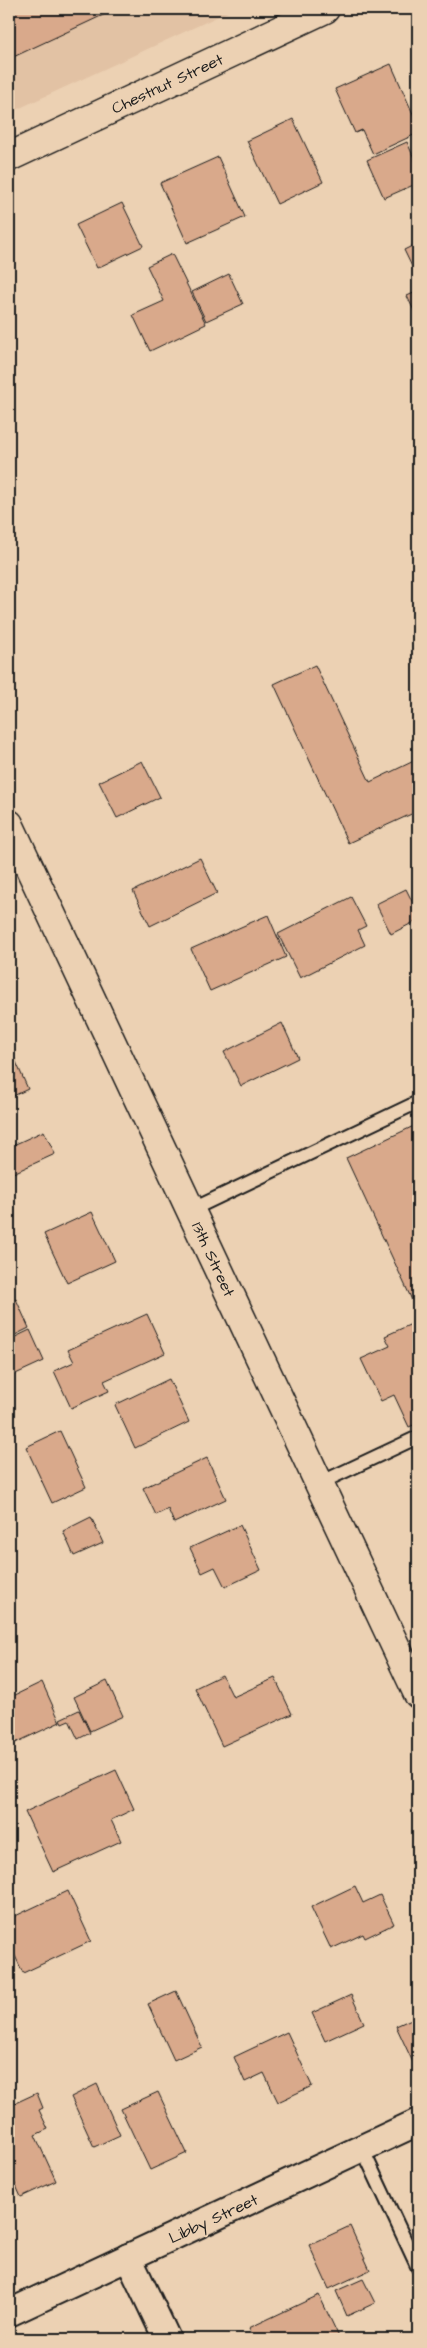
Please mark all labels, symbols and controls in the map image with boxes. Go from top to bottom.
street label: Chestnut Street [108,48,227,119]
street label: 13th Street [186,1218,240,1301]
street label: Libby Street [165,2188,262,2250]

